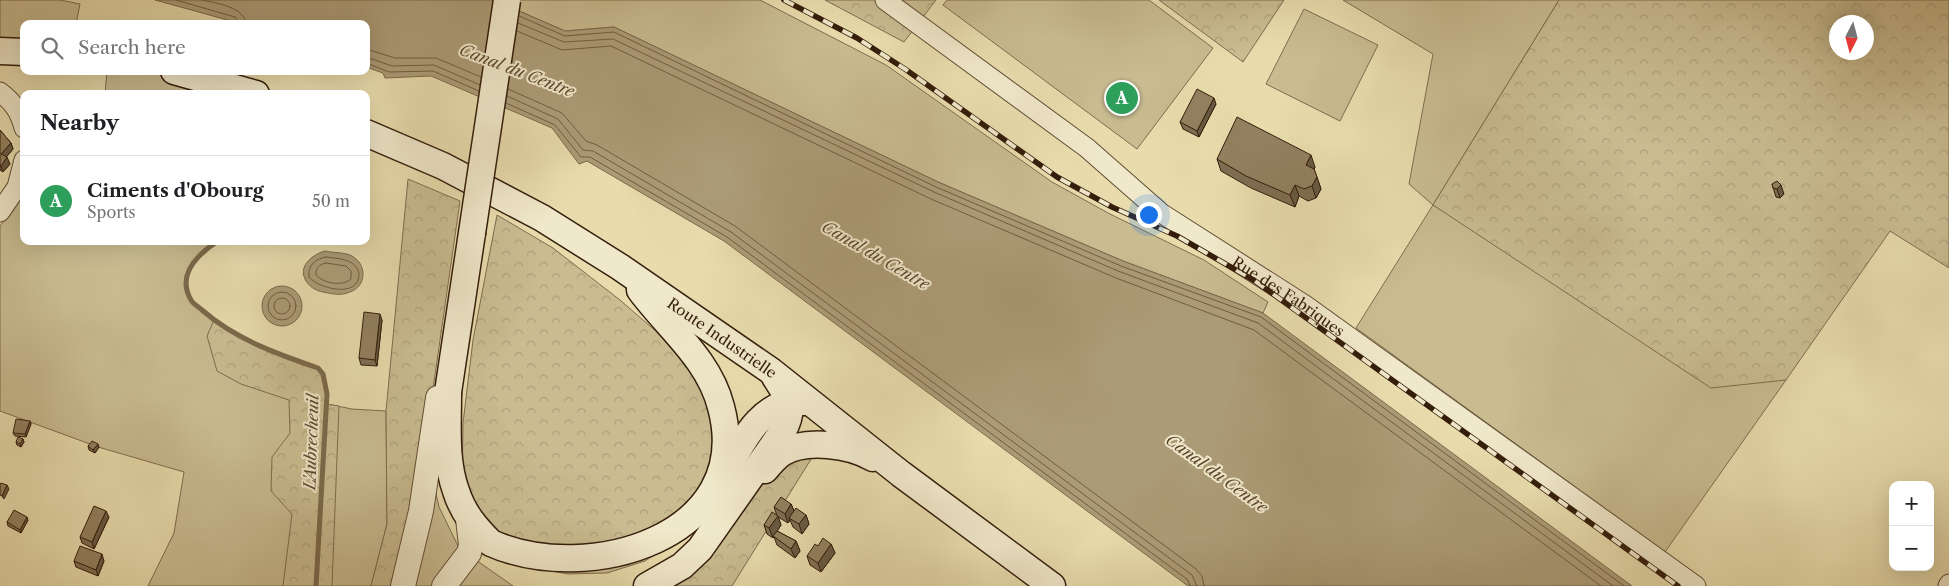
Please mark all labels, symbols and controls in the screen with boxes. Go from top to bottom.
north arrow [1829,15,1874,60]
search box [20,20,370,75]
icon: search [38,34,66,62]
text: Search here [78,36,186,59]
water label: Canal du Centre [457,39,578,101]
pin: A [1106,79,1138,117]
text: Nearby [40,110,119,135]
text: Ciments d'Obourg [87,179,264,202]
text: A [50,191,62,211]
text: 50 m [312,191,350,211]
text: Sports [87,202,136,222]
your location [1136,202,1162,228]
water label: Canal du Centre [819,216,935,295]
street label: Rue des Fabriques [1229,252,1349,340]
street label: Route Industrielle [664,293,781,382]
water label: L'Aubrecheuil [299,392,323,492]
water label: Canal du Centre [1162,429,1273,517]
map controls [1889,481,1934,571]
button: + [1889,481,1934,526]
button: − [1889,526,1934,571]

